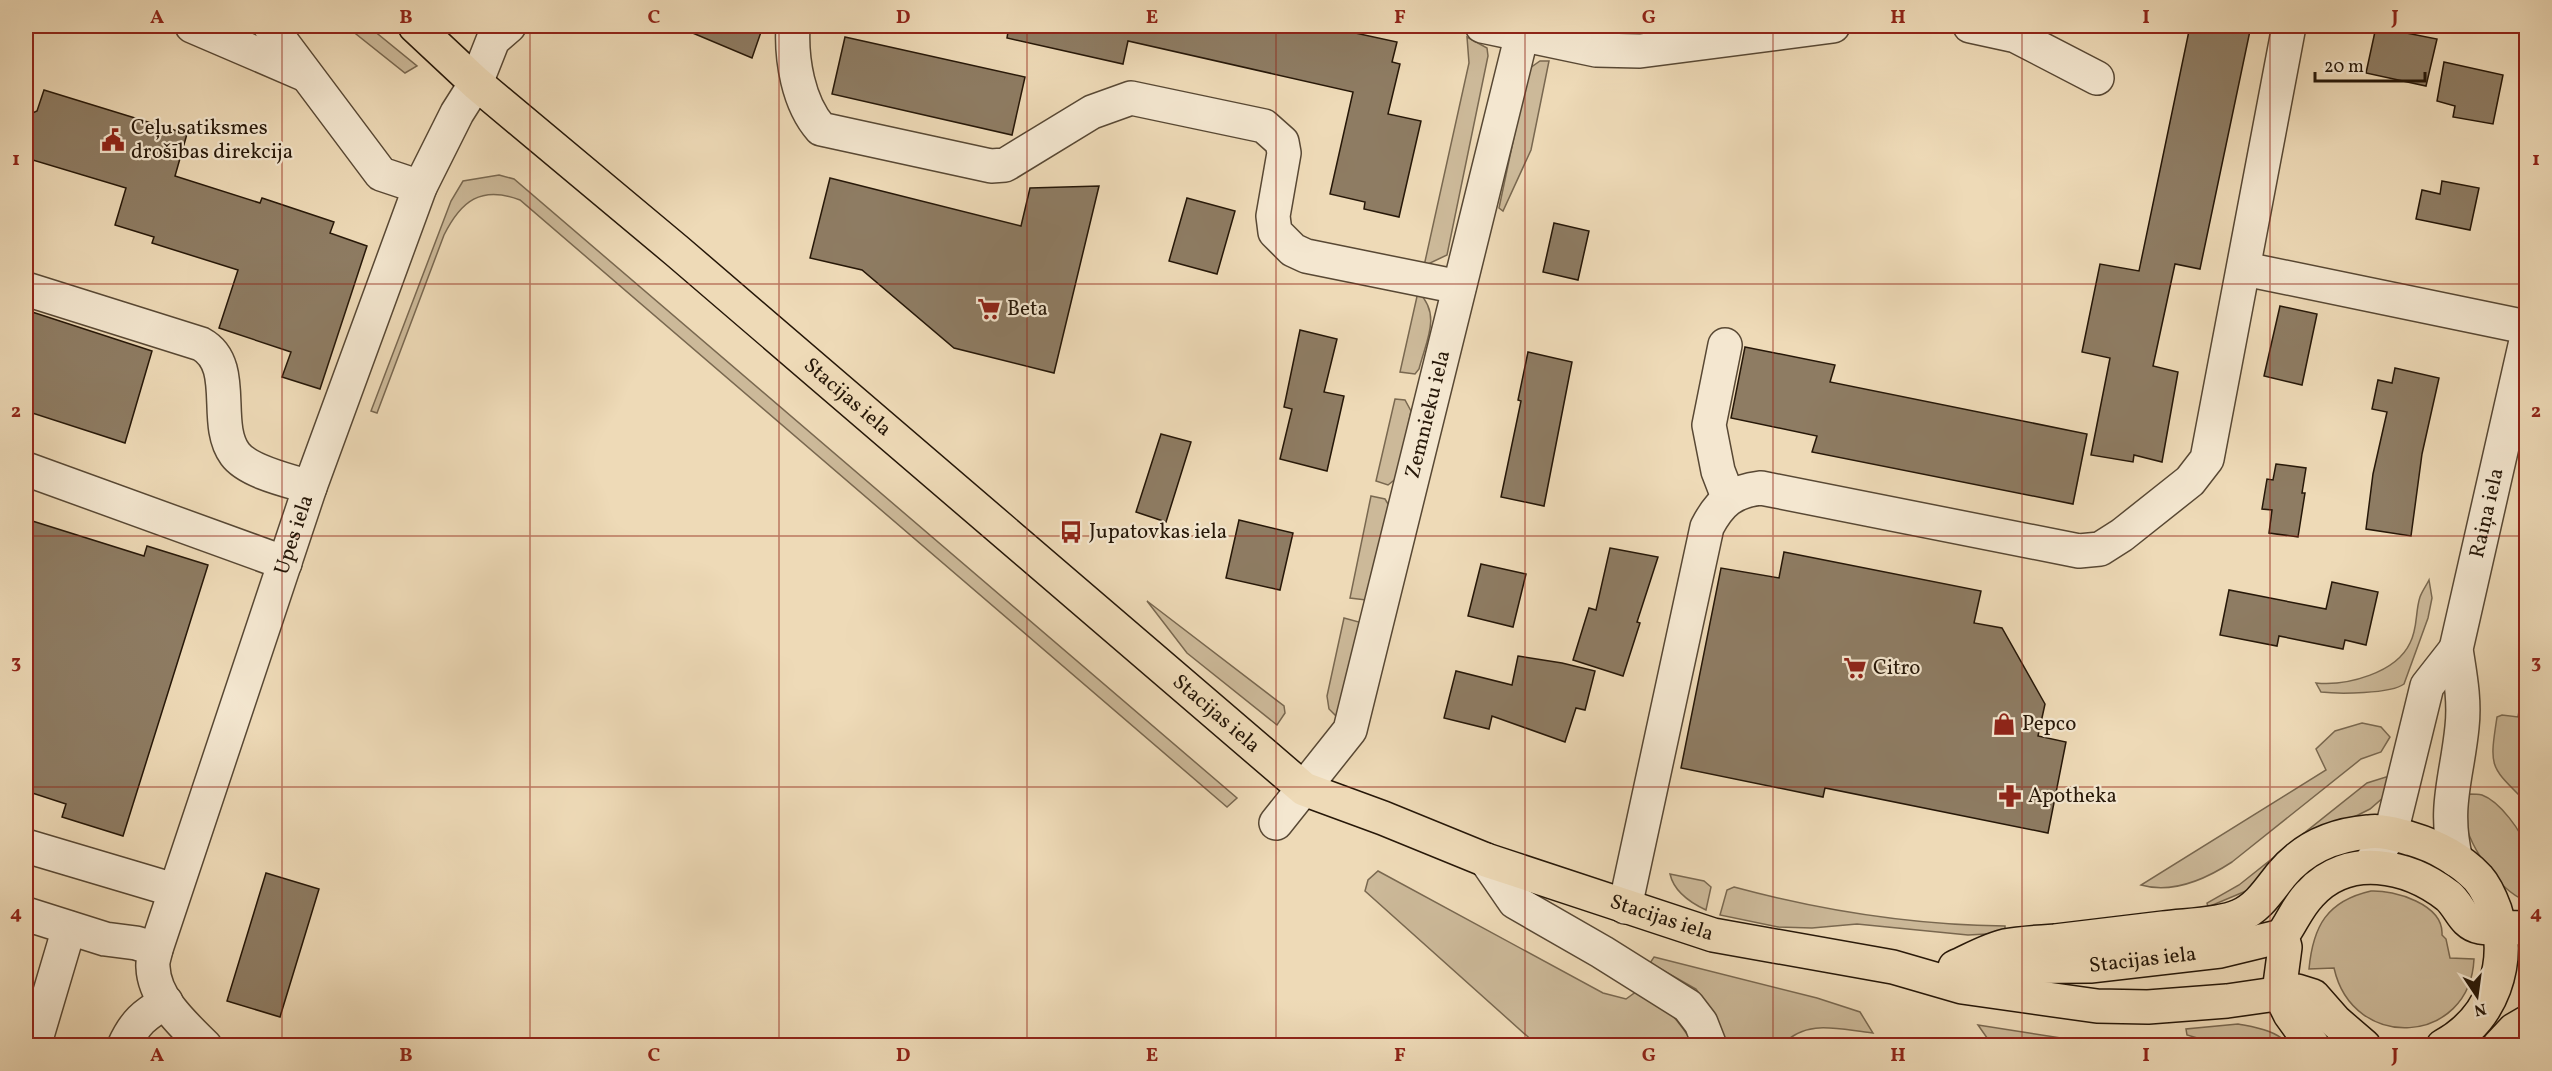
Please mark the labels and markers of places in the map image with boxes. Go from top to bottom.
place label: Ceļu satiksmes drošības direkcija [131,114,293,167]
public building icon: Ceļu satiksmes drošības direkcija [100,127,126,153]
place label: Beta [1007,295,1048,324]
supermarket icon: Beta [976,296,1002,322]
place label: Jupatovkas iela [1089,518,1227,547]
bus stop icon: Jupatovkas iela [1058,519,1084,545]
place label: Citro [1873,654,1920,683]
supermarket icon: Citro [1842,655,1868,681]
place label: Pepco [2022,710,2076,739]
shop icon: Pepco [1991,711,2017,737]
place label: Apotheka [2028,782,2117,811]
pharmacy icon: Apotheka [1997,783,2023,809]

